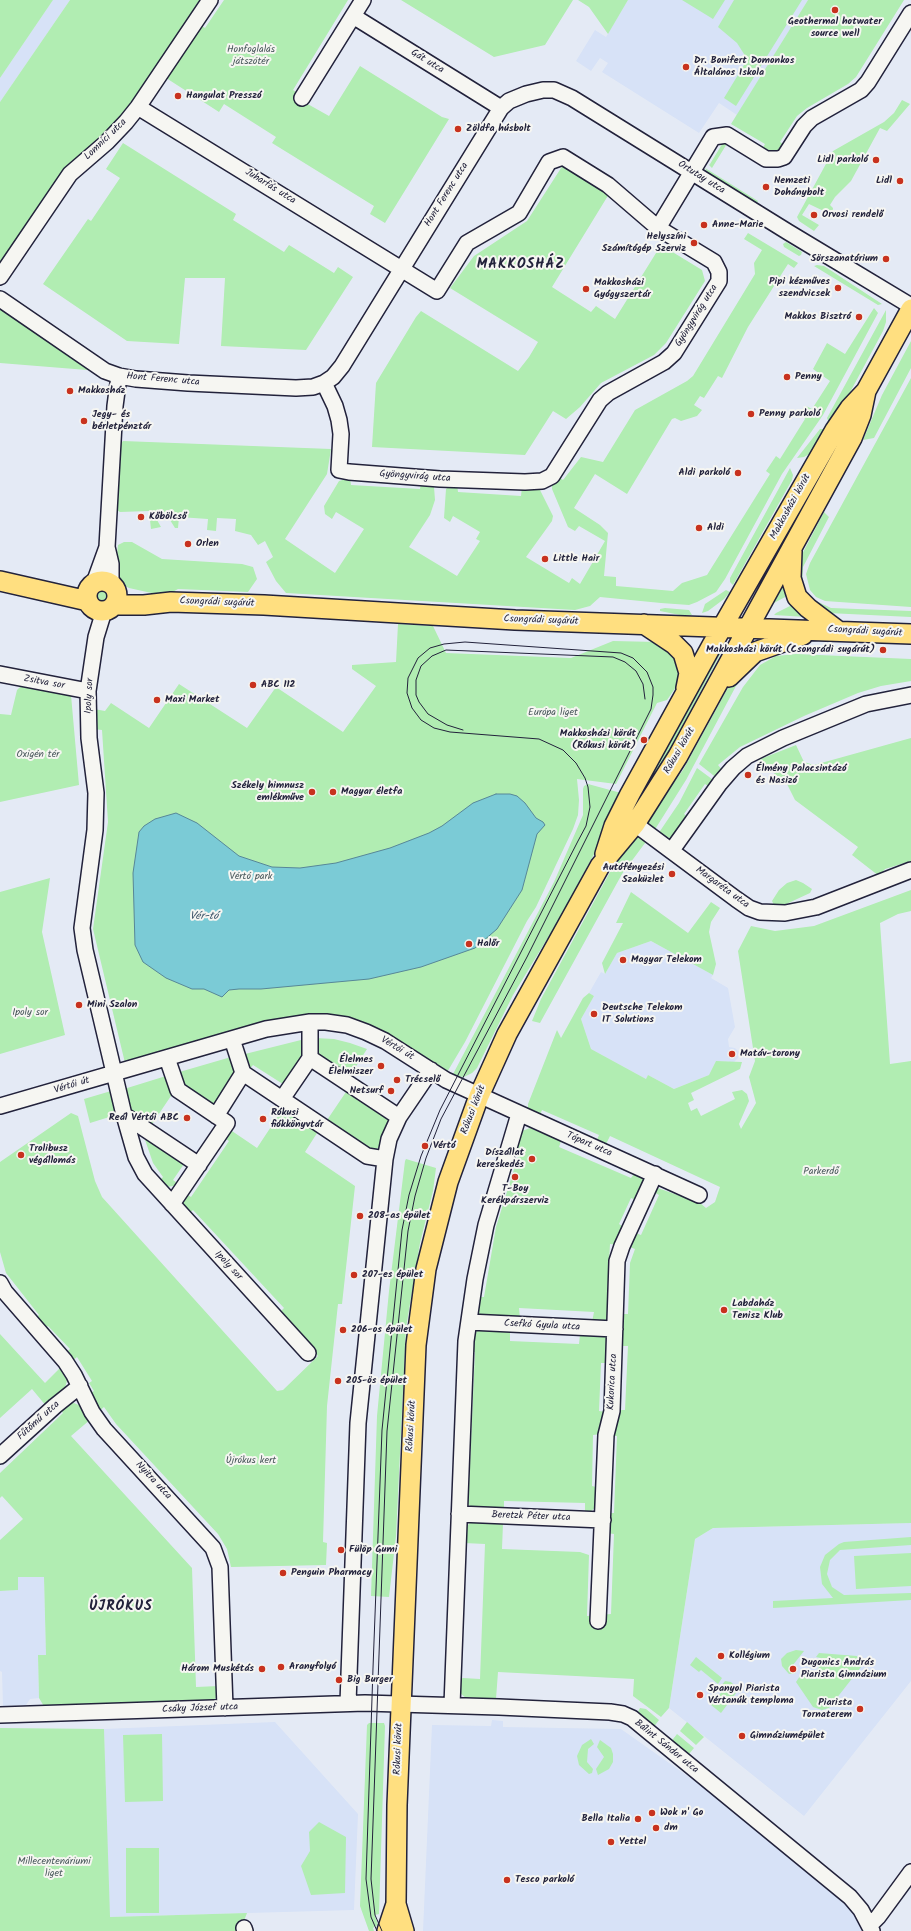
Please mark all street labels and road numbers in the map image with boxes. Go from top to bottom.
street label: Gát utca [408,47,446,77]
street label: Lomnici utca [82,117,130,163]
street label: Ortutay utca [675,159,727,197]
street label: Hont Ferenc utca [422,161,472,229]
street label: Juharfás utca [242,167,298,207]
street label: Gyöngyvirág utca [673,283,721,349]
street label: Hont Ferenc utca [126,371,200,389]
street label: Gyöngyvirág utca [379,469,451,485]
street label: Makkosházi körút [768,472,814,542]
street label: Csongrádi sugárút [179,596,255,610]
street label: Csongrádi sugárút [503,614,579,628]
street label: Csongrádi sugárút [827,624,903,640]
street label: Zsitva sor [22,673,66,693]
street label: Ipoly sor [83,678,97,714]
street label: Rókusi körút [662,726,698,776]
street label: Margaréta utca [693,865,751,911]
street label: Vértói út [378,1034,416,1064]
street label: Vértói út [53,1075,91,1097]
street label: Rókusi körút [459,1084,489,1136]
street label: Tópart utca [564,1130,614,1160]
street label: Ipoly sor [211,1249,245,1283]
street label: Csefkó Gyula utca [504,1318,580,1334]
street label: Kukorica utca [606,1353,620,1411]
street label: Fűtőmű utca [15,1399,63,1443]
street label: Rókusi körút [405,1400,419,1452]
street label: Nyitra utca [132,1460,174,1502]
street label: Beretzk Péter utca [491,1510,571,1524]
street label: Csáky József utca [162,1702,238,1716]
street label: Bálint Sándor utca [631,1717,701,1777]
street label: Rókusi körút [392,1723,406,1775]

